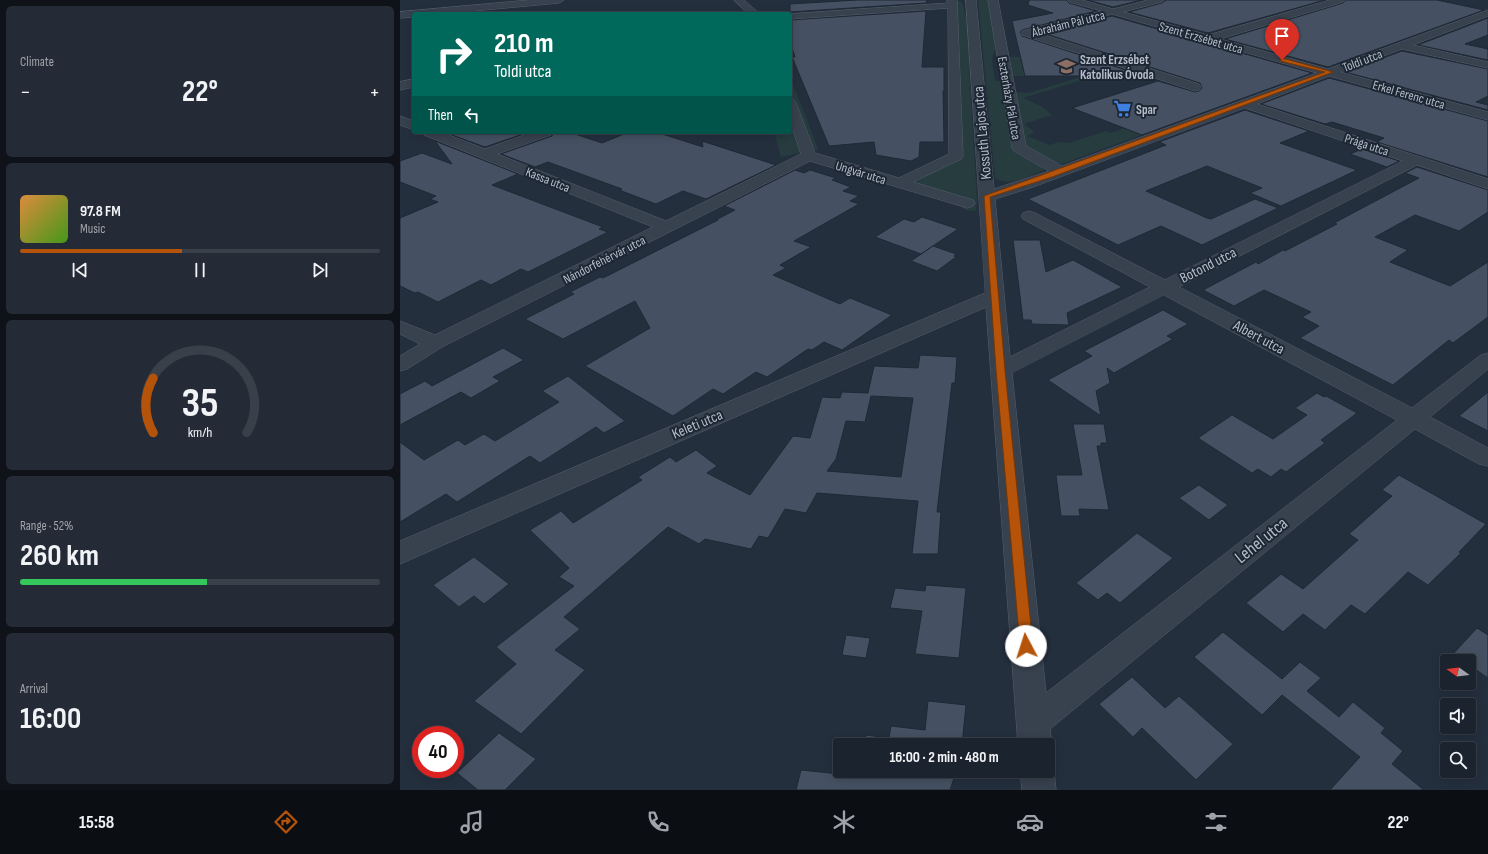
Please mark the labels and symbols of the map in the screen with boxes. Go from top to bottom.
street label: Ábrahám Pál utca [1029,7,1106,41]
street label: Szent Erzsébet utca [1157,18,1245,58]
pin [1265,19,1299,60]
street label: Toldi utca [1340,46,1385,76]
place label: Szent Erzsébet Katolikus Óvoda [1080,52,1154,83]
street label: Eszterházy Pál utca [994,55,1024,141]
school or university icon: Szent Erzsébet Katolikus Óvoda [1057,56,1077,76]
street label: Erkel Ferenc utca [1371,77,1447,113]
street label: Kossuth Lajos utca [969,85,996,180]
supermarket icon: Spar [1113,99,1133,119]
place label: Spar [1136,102,1157,118]
street label: Prága utca [1343,130,1391,160]
street label: Ungvár utca [834,158,888,188]
street label: Kassa utca [523,164,572,196]
street label: Nándorfehérvár utca [561,232,648,287]
street label: Botond utca [1177,243,1240,288]
street label: Albert utca [1229,316,1288,359]
street label: Keleti utca [669,405,726,444]
street label: Lehel utca [1231,513,1292,568]
position arrow [1005,625,1047,667]
north arrow [1440,654,1476,690]
speed limit sign: 40 [412,726,464,778]

